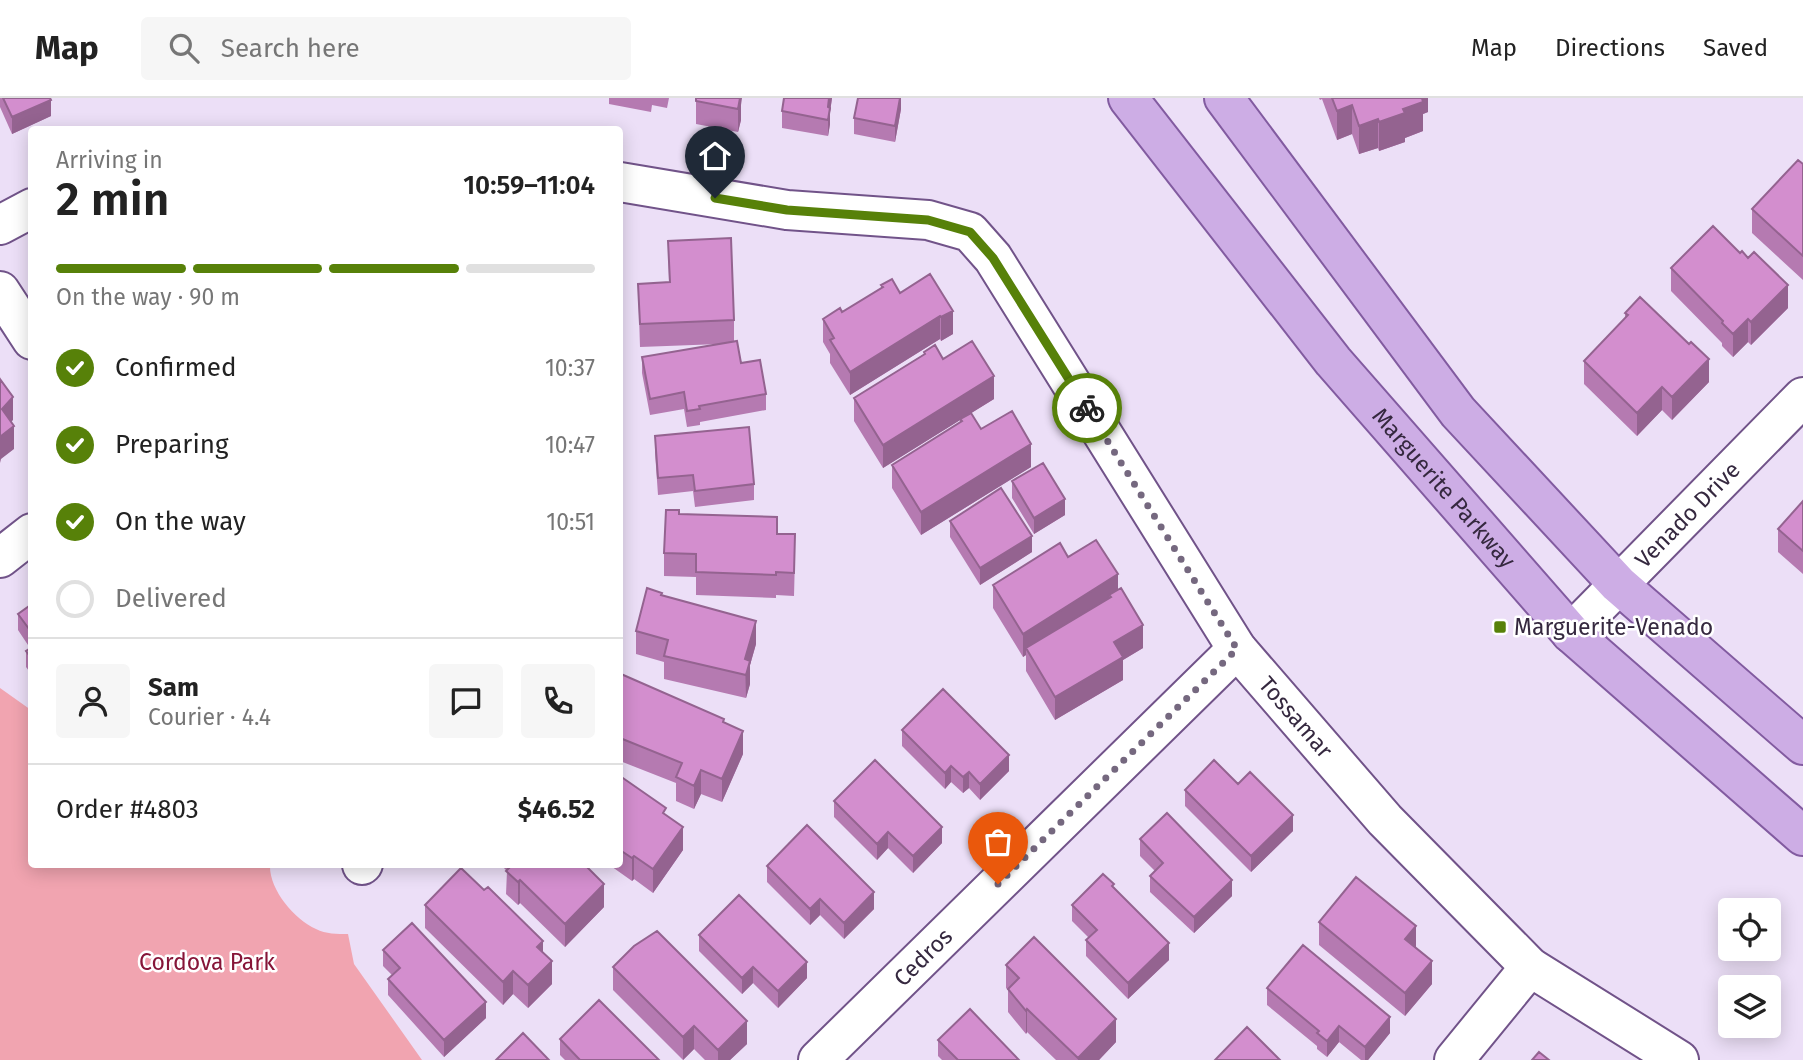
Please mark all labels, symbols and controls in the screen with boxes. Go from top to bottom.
search box [141,17,631,80]
text: Map [35,28,99,68]
icon: search [165,29,203,67]
text: Search here [221,33,360,64]
text: Map [1471,34,1517,62]
text: Directions [1555,34,1665,62]
text: Saved [1703,34,1768,62]
pin [685,126,745,198]
icon: home [696,137,734,175]
text: Arriving in [56,146,163,174]
text: 10:59–11:04 [463,170,595,201]
text: 2 min [56,172,169,227]
text: On the way · 90 m [56,283,240,311]
icon: check [56,349,94,387]
text: Confirmed [115,352,236,383]
text: 10:37 [545,354,595,382]
courier [1052,373,1122,443]
icon: bike [1068,389,1106,427]
street label: Marguerite Parkway [1366,402,1522,574]
icon: check [56,426,94,464]
text: Preparing [115,429,228,460]
text: 10:47 [545,431,595,459]
street label: Venado Drive [1629,456,1746,574]
icon: check [56,503,94,541]
text: On the way [115,506,246,537]
text: 10:51 [546,508,595,536]
text: Delivered [115,583,227,614]
place label: Marguerite-Venado [1514,613,1713,641]
marker: Marguerite-Venado [1492,619,1508,635]
button: person [56,664,130,738]
button: chat [429,664,503,738]
button: phone [521,664,595,738]
street label: Tossamar [1253,671,1339,764]
text: Sam [148,672,199,703]
text: Courier · 4.4 [148,703,271,731]
text: Order #4803 [56,794,199,825]
text: $46.52 [518,794,595,825]
pin [968,812,1028,884]
icon: bag [979,823,1017,861]
map controls [1718,898,1781,1038]
button: locate [1718,898,1781,961]
street label: Cedros [888,922,958,992]
park label: Cordova Park [139,948,275,976]
button: layers [1718,975,1781,1038]

